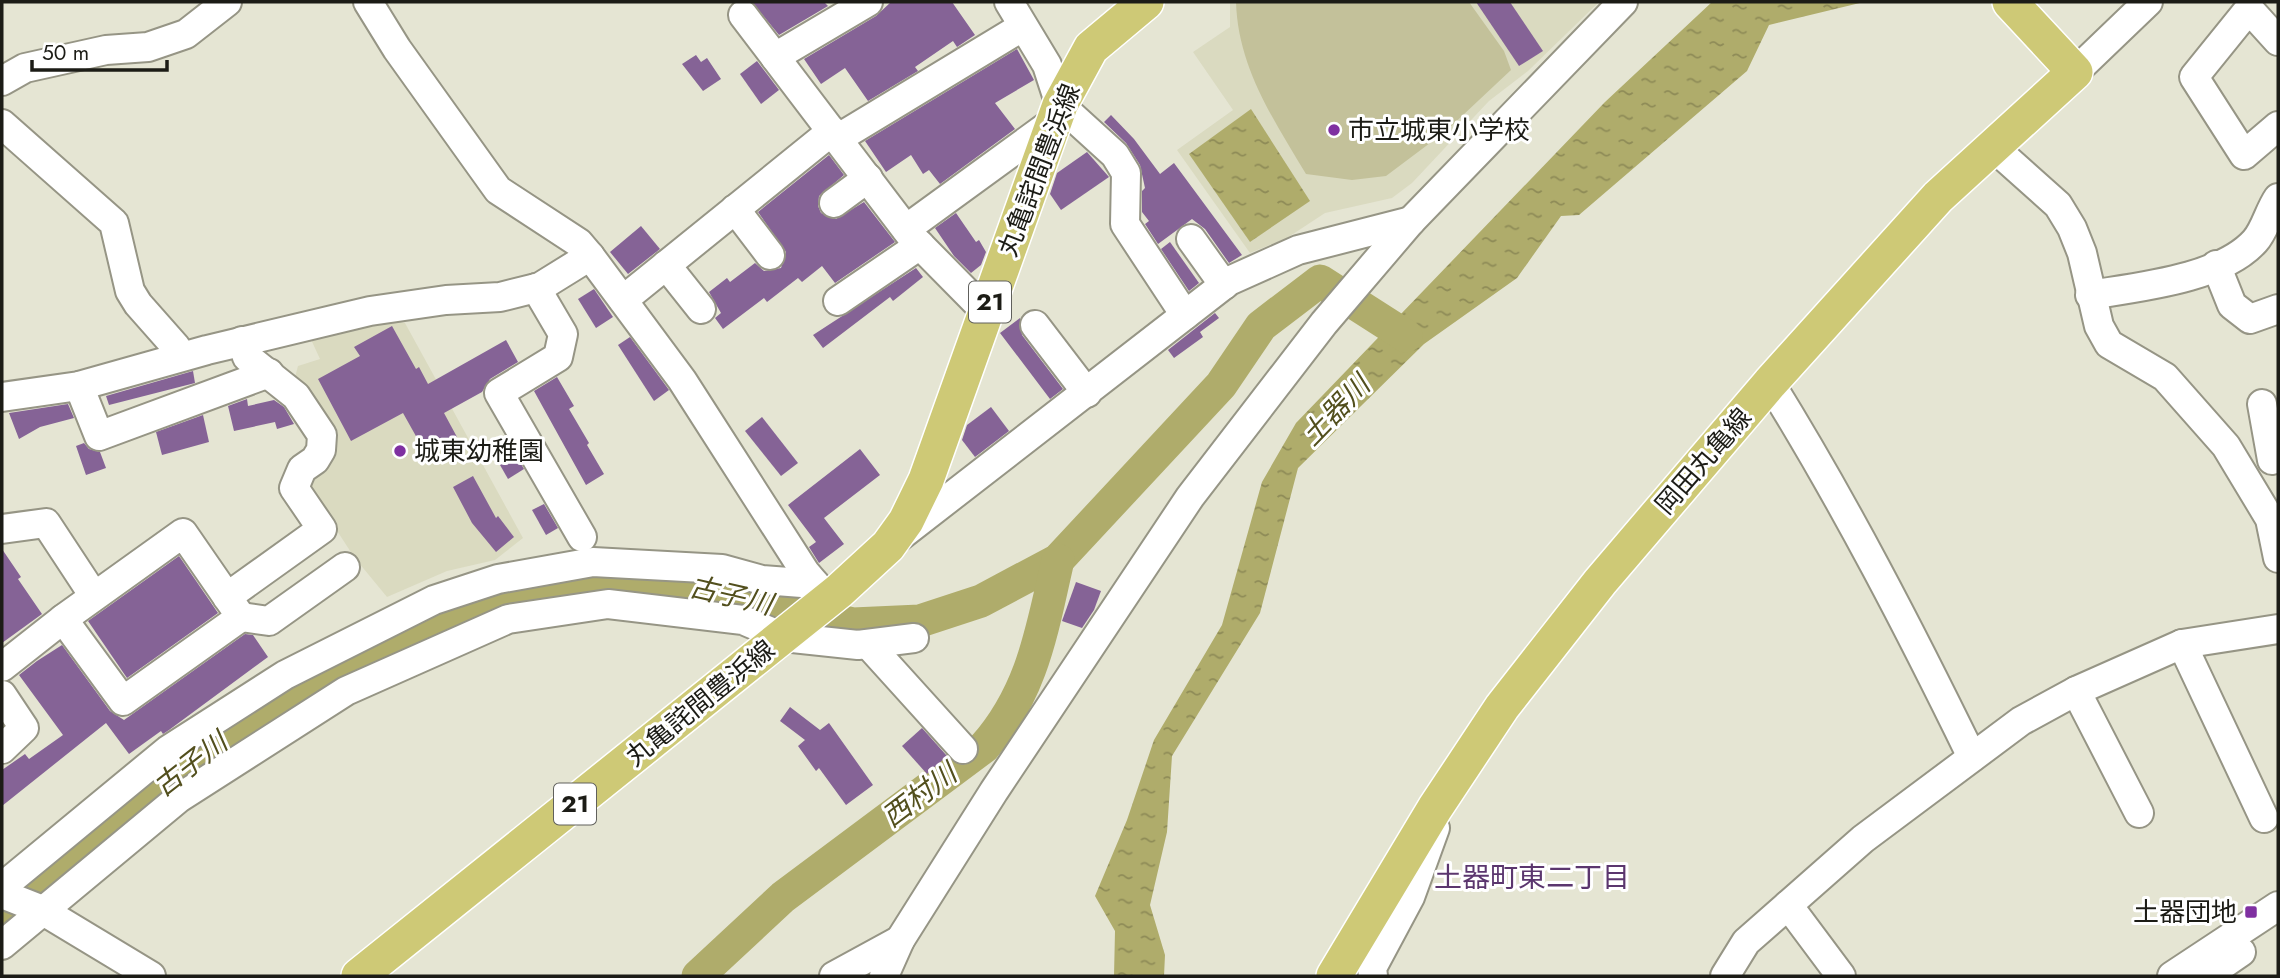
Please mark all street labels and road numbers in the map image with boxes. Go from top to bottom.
street label: 丸亀詫間豊浜線 [989,78,1089,262]
road number: 21 [969,282,1011,323]
street label: 岡田丸亀線 [1646,399,1760,523]
street label: 丸亀詫間豊浜線 [617,631,783,775]
road number: 21 [554,784,596,824]

